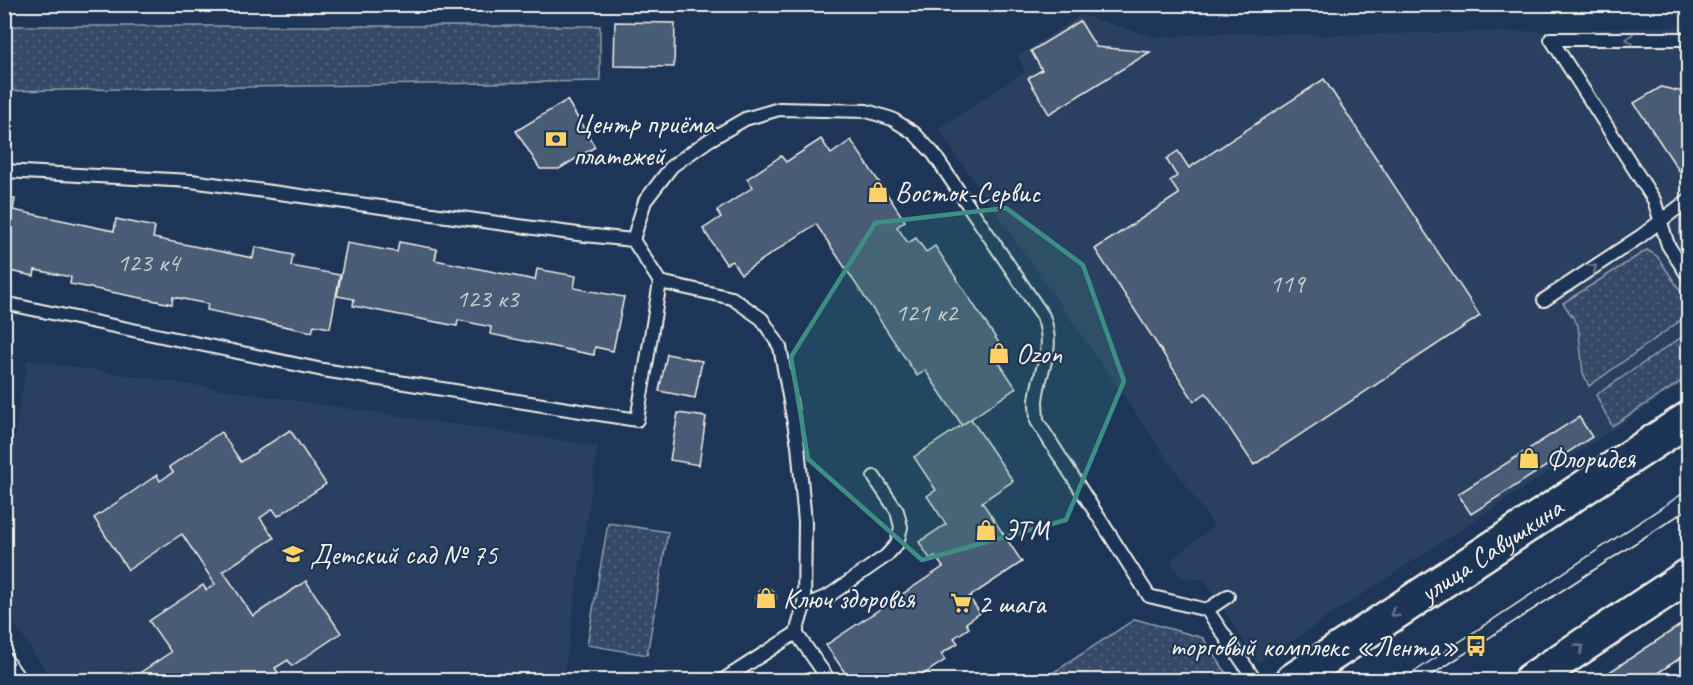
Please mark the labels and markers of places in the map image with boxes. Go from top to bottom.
place label: Центр приёма платежей [573,106,716,173]
bank icon: Центр приёма платежей [544,127,568,151]
place label: Восток-Сервис [895,175,1042,210]
shop icon: Восток-Сервис [866,180,890,204]
place label: Ozon [1016,336,1062,371]
shop icon: Ozon [987,341,1011,365]
place label: Флоридея [1546,441,1636,476]
shop icon: Флоридея [1517,446,1541,470]
place label: ЭТМ [1003,513,1051,548]
shop icon: ЭТМ [974,518,998,542]
place label: Детский сад № 75 [310,537,499,572]
school or university icon: Детский сад № 75 [281,542,305,566]
place label: Ключ здоровья [783,581,915,616]
shop icon: Ключ здоровья [754,586,778,610]
place label: 2 шага [978,586,1047,621]
supermarket icon: 2 шага [949,591,973,615]
place label: торговый комплекс «Лента» [1170,629,1459,664]
bus stop icon: торговый комплекс «Лента» [1464,634,1488,658]

